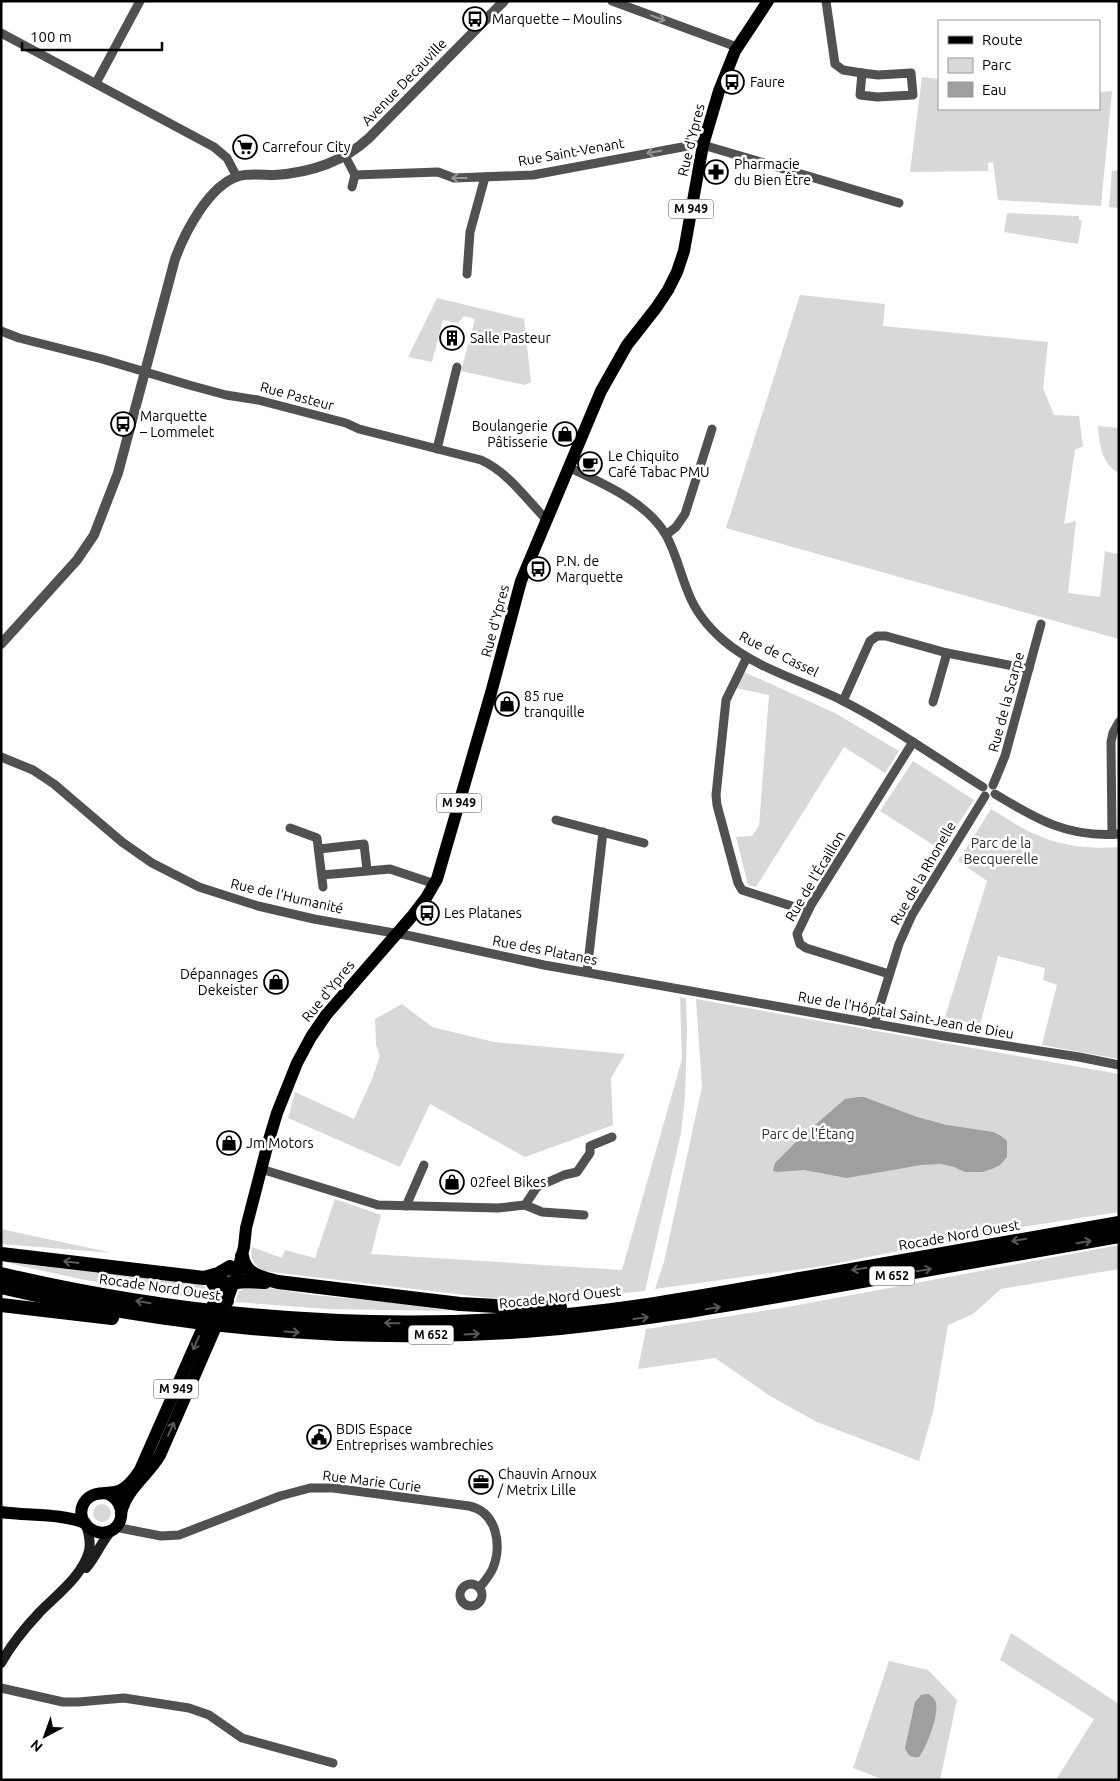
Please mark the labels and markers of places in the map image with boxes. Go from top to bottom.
bus stop icon: Marquette – Moulins [462,6,488,32]
place label: Marquette – Moulins [492,11,622,27]
bus stop icon: Faure [719,69,745,95]
place label: Faure [750,74,785,90]
supermarket icon: Carrefour City [232,134,258,160]
place label: Carrefour City [262,139,351,155]
place label: Pharmacie du Bien Être [734,156,811,188]
pharmacy icon: Pharmacie du Bien Être [703,159,729,185]
building icon: Salle Pasteur [439,325,465,351]
place label: Salle Pasteur [470,330,552,346]
place label: Marquette – Lommelet [139,408,215,440]
bus stop icon: Marquette – Lommelet [110,411,136,437]
place label: Boulangerie Pâtisserie [472,418,548,450]
shop icon: Boulangerie Pâtisserie [552,421,578,447]
place label: Le Chiquito Café Tabac PMU [608,448,710,480]
cafe icon: Le Chiquito Café Tabac PMU [577,451,603,477]
place label: P.N. de Marquette [556,553,623,585]
bus stop icon: P.N. de Marquette [525,556,551,582]
place label: 85 rue tranquille [524,688,585,720]
shop icon: 85 rue tranquille [494,691,520,717]
bus stop icon: Les Platanes [414,900,440,926]
place label: Les Platanes [444,905,522,921]
place label: Dépannages Dekeister [180,966,259,998]
shop icon: Dépannages Dekeister [263,969,289,995]
shop icon: Jm Motors [216,1130,242,1156]
place label: Jm Motors [246,1135,314,1151]
shop icon: 02feel Bikes [439,1169,465,1195]
place label: 02feel Bikes [470,1174,546,1190]
place label: BDIS Espace Entreprises wambrechies [336,1421,493,1453]
public building icon: BDIS Espace Entreprises wambrechies [306,1424,332,1450]
place label: Chauvin Arnoux / Metrix Lille [497,1466,597,1498]
office icon: Chauvin Arnoux / Metrix Lille [468,1469,494,1495]

